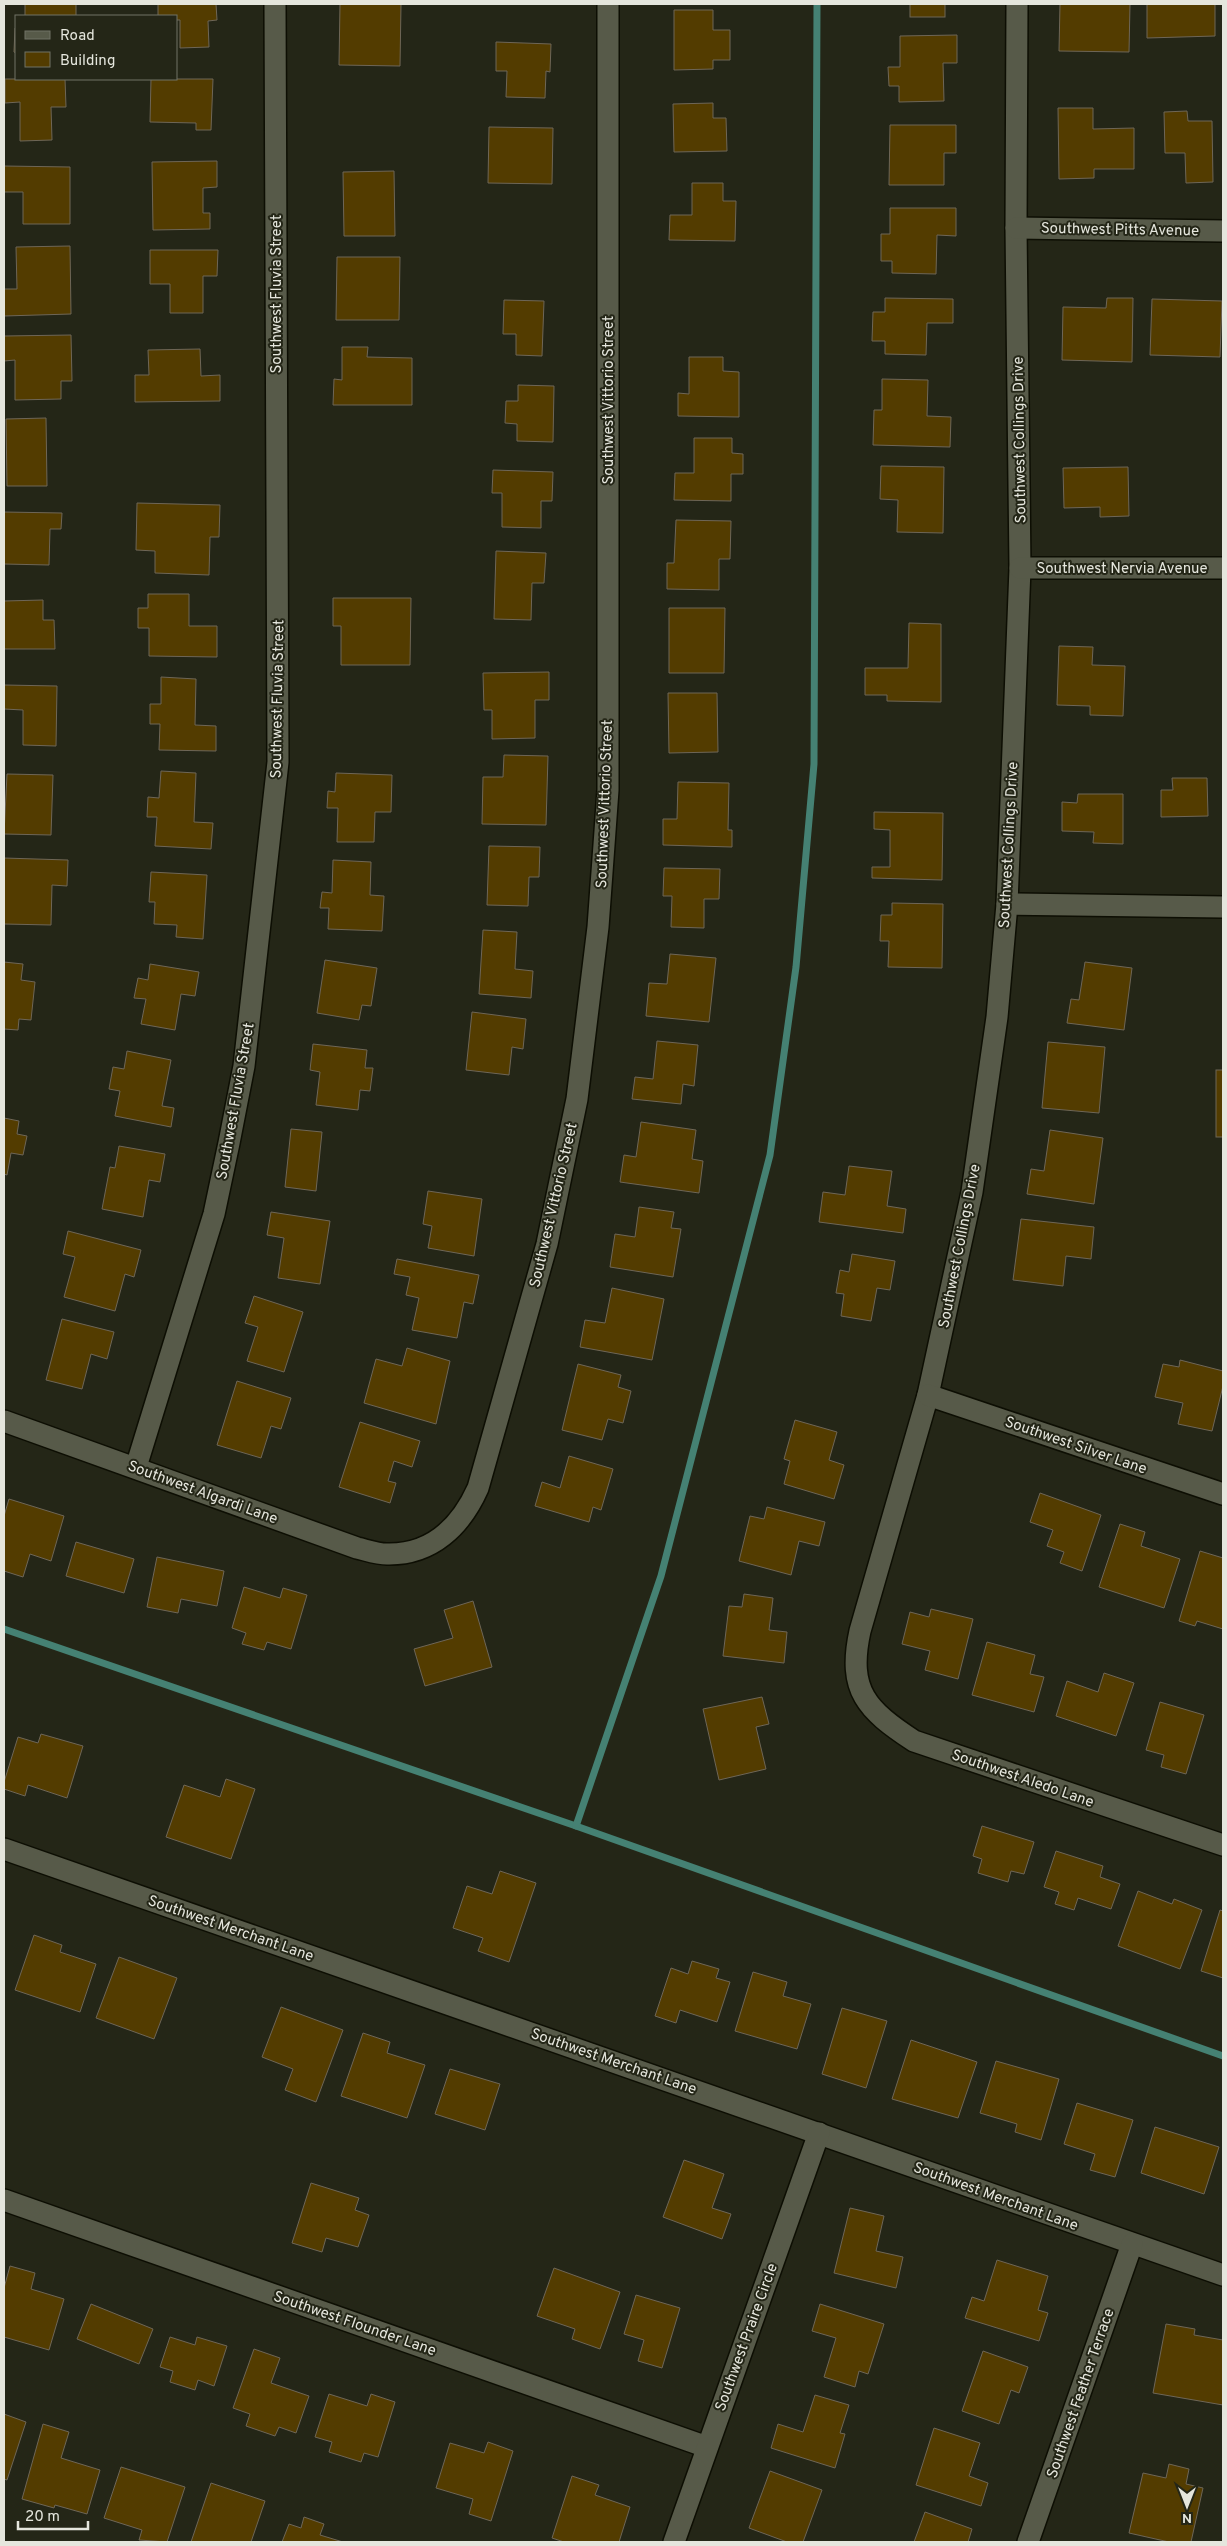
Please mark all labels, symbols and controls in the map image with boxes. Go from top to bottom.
legend [15,15,178,80]
text: Road [60,27,95,46]
text: Building [60,52,115,71]
street label: Southwest Fluvia Street [268,215,287,373]
street label: Southwest Pitts Avenue [1041,220,1199,241]
street label: Southwest Vittorio Street [600,316,619,484]
street label: Southwest Collings Drive [1010,356,1031,524]
street label: Southwest Nervia Avenue [1036,560,1208,579]
street label: Southwest Fluvia Street [268,619,289,779]
street label: Southwest Vittorio Street [593,719,618,889]
street label: Southwest Collings Drive [996,761,1023,929]
street label: Southwest Fluvia Street [213,1021,260,1181]
street label: Southwest Vittorio Street [526,1121,583,1290]
street label: Southwest Collings Drive [935,1163,986,1330]
street label: Southwest Silver Lane [1002,1413,1149,1480]
street label: Southwest Algardi Lane [125,1457,280,1529]
street label: Southwest Aledo Lane [949,1746,1096,1813]
street label: Southwest Merchant Lane [145,1892,316,1967]
street label: Southwest Merchant Lane [528,2025,699,2100]
street label: Southwest Merchant Lane [910,2159,1081,2236]
street label: Southwest Praire Circle [712,2261,783,2414]
street label: Southwest Flounder Lane [271,2288,438,2361]
street label: Southwest Feather Terrace [1043,2306,1119,2481]
north arrow [1162,2481,1212,2531]
scale bar [18,2498,88,2530]
text: 20 m [25,2508,60,2527]
text: N [1182,2509,1192,2526]

